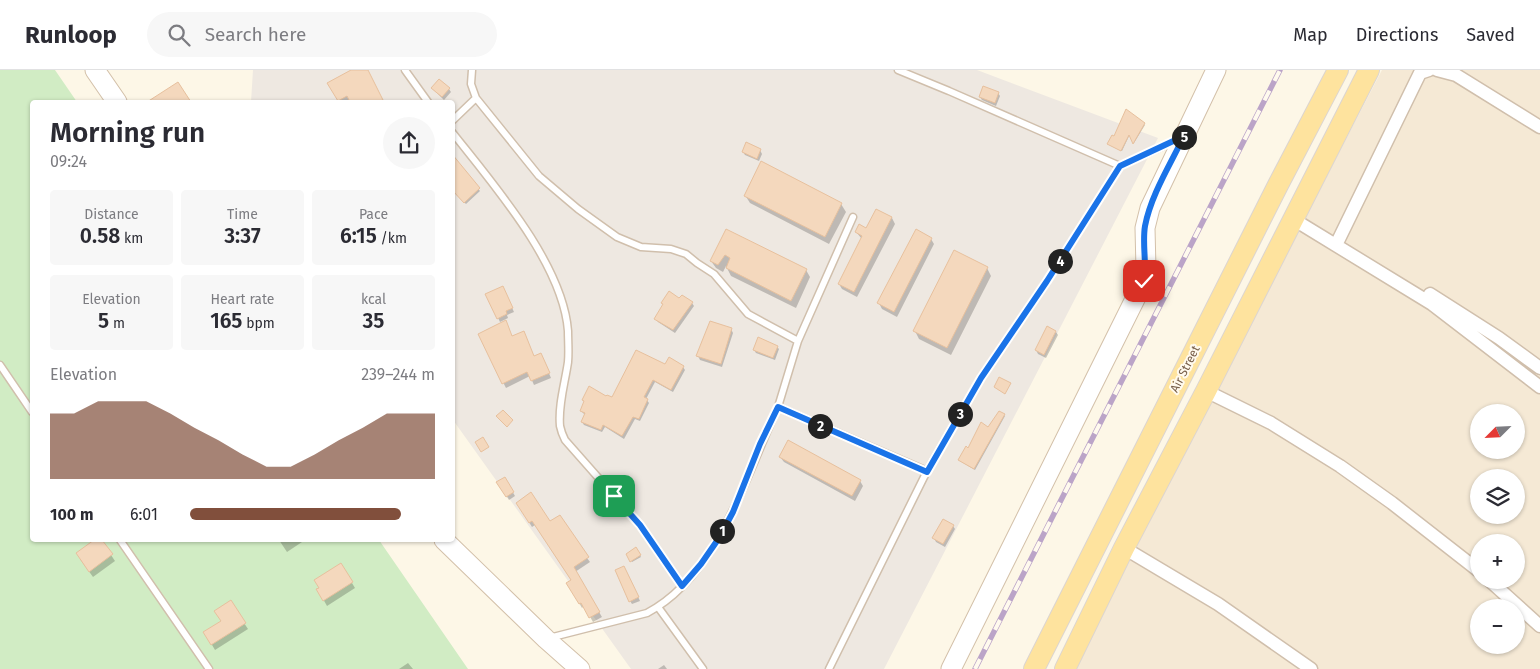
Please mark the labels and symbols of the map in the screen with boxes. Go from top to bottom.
pin: 5 [1172,124,1196,150]
pin: 4 [1048,248,1072,274]
pin [1123,260,1165,302]
street label: Air Street [1167,343,1203,395]
pin: 3 [948,402,972,426]
north arrow [1470,404,1525,459]
pin: 2 [808,414,832,438]
pin [593,475,635,517]
pin: 1 [710,518,734,544]

